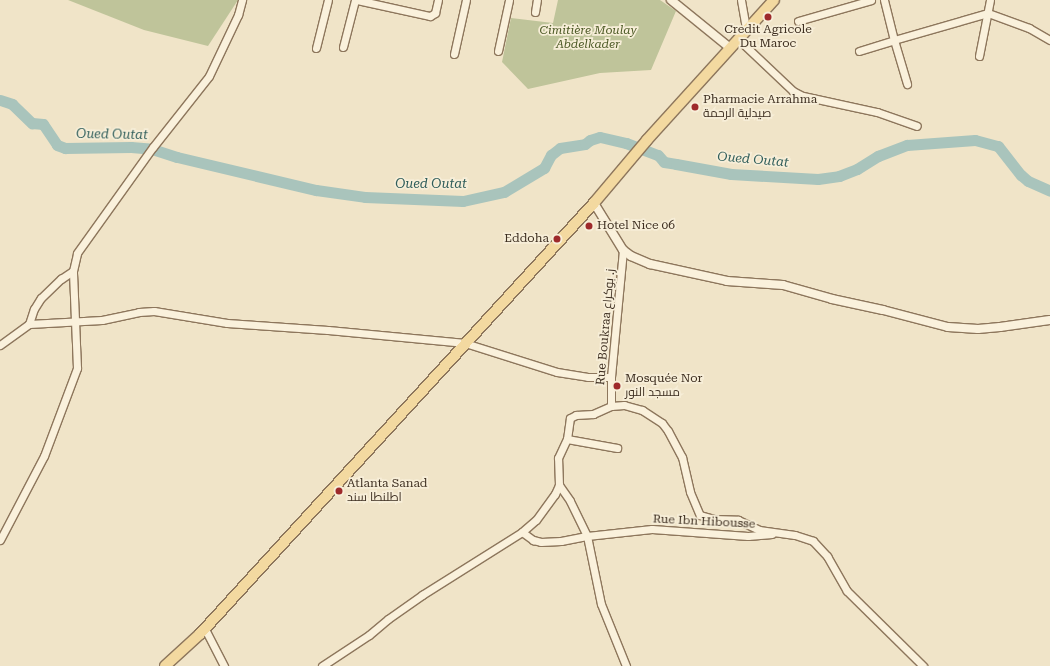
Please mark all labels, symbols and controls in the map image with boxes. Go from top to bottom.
marker: Credit Agricole Du Maroc [763,12,773,22]
place label: Credit Agricole Du Maroc [724,23,812,51]
park label: Cimitière Moulay Abdelkader [539,24,637,52]
place label: Pharmacie Arrahma صيدلية الرحمة [703,93,817,121]
marker: Pharmacie Arrahma صيدلية الرحمة [690,102,700,112]
water label: Oued Outat [76,127,148,143]
water label: Oued Outat [717,149,789,171]
water label: Oued Outat [395,176,467,192]
place label: Hotel Nice 06 [597,219,675,233]
marker: Hotel Nice 06 [584,221,594,231]
place label: Eddoha [504,232,549,246]
marker: Eddoha [552,234,562,244]
street label: Rue Boukraa ز. بوكراع [594,268,618,386]
place label: Mosquée Nor مسجد النور [625,372,702,400]
marker: Mosquée Nor مسجد النور [612,381,622,391]
place label: Atlanta Sanad اطلنطا سند [347,477,428,505]
marker: Atlanta Sanad اطلنطا سند [334,486,344,496]
street label: Rue Ibn Hibousse [652,512,756,532]

